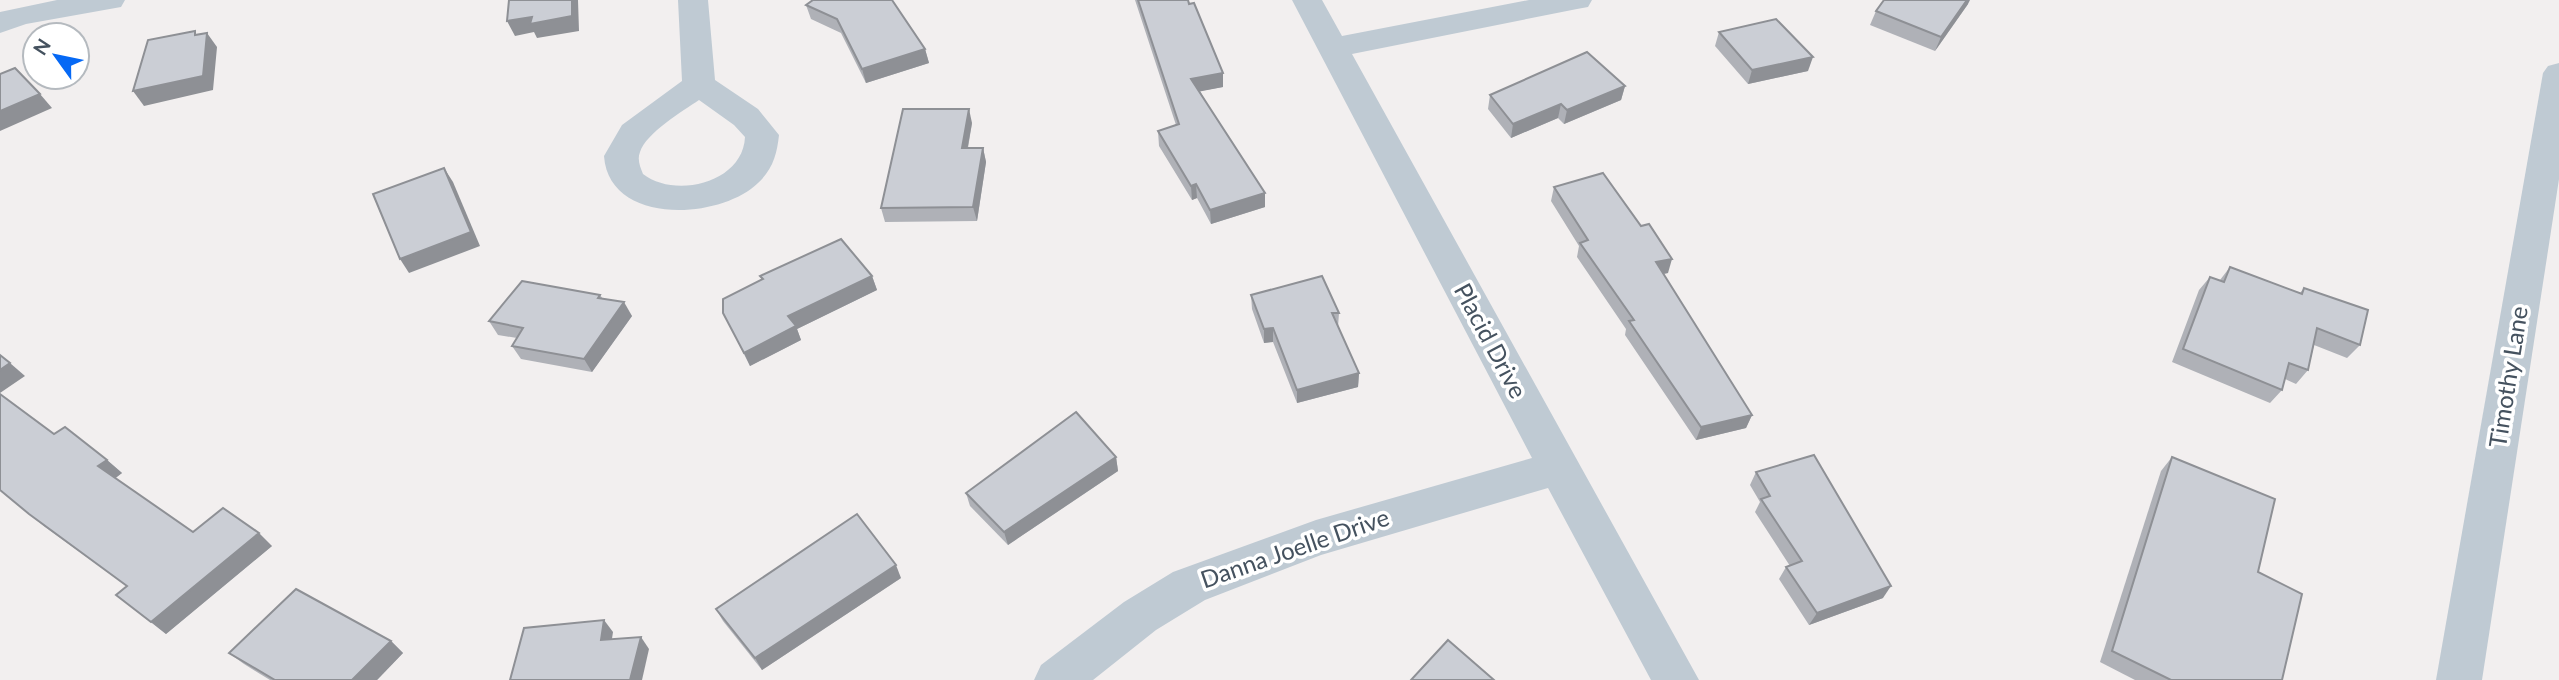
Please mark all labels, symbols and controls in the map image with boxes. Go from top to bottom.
north arrow [21,21,91,91]
text: N [28,34,55,59]
street label: Placid Drive [1449,278,1534,403]
street label: Timothy Lane [2482,304,2533,450]
street label: Danna Joelle Drive [1196,502,1393,593]

